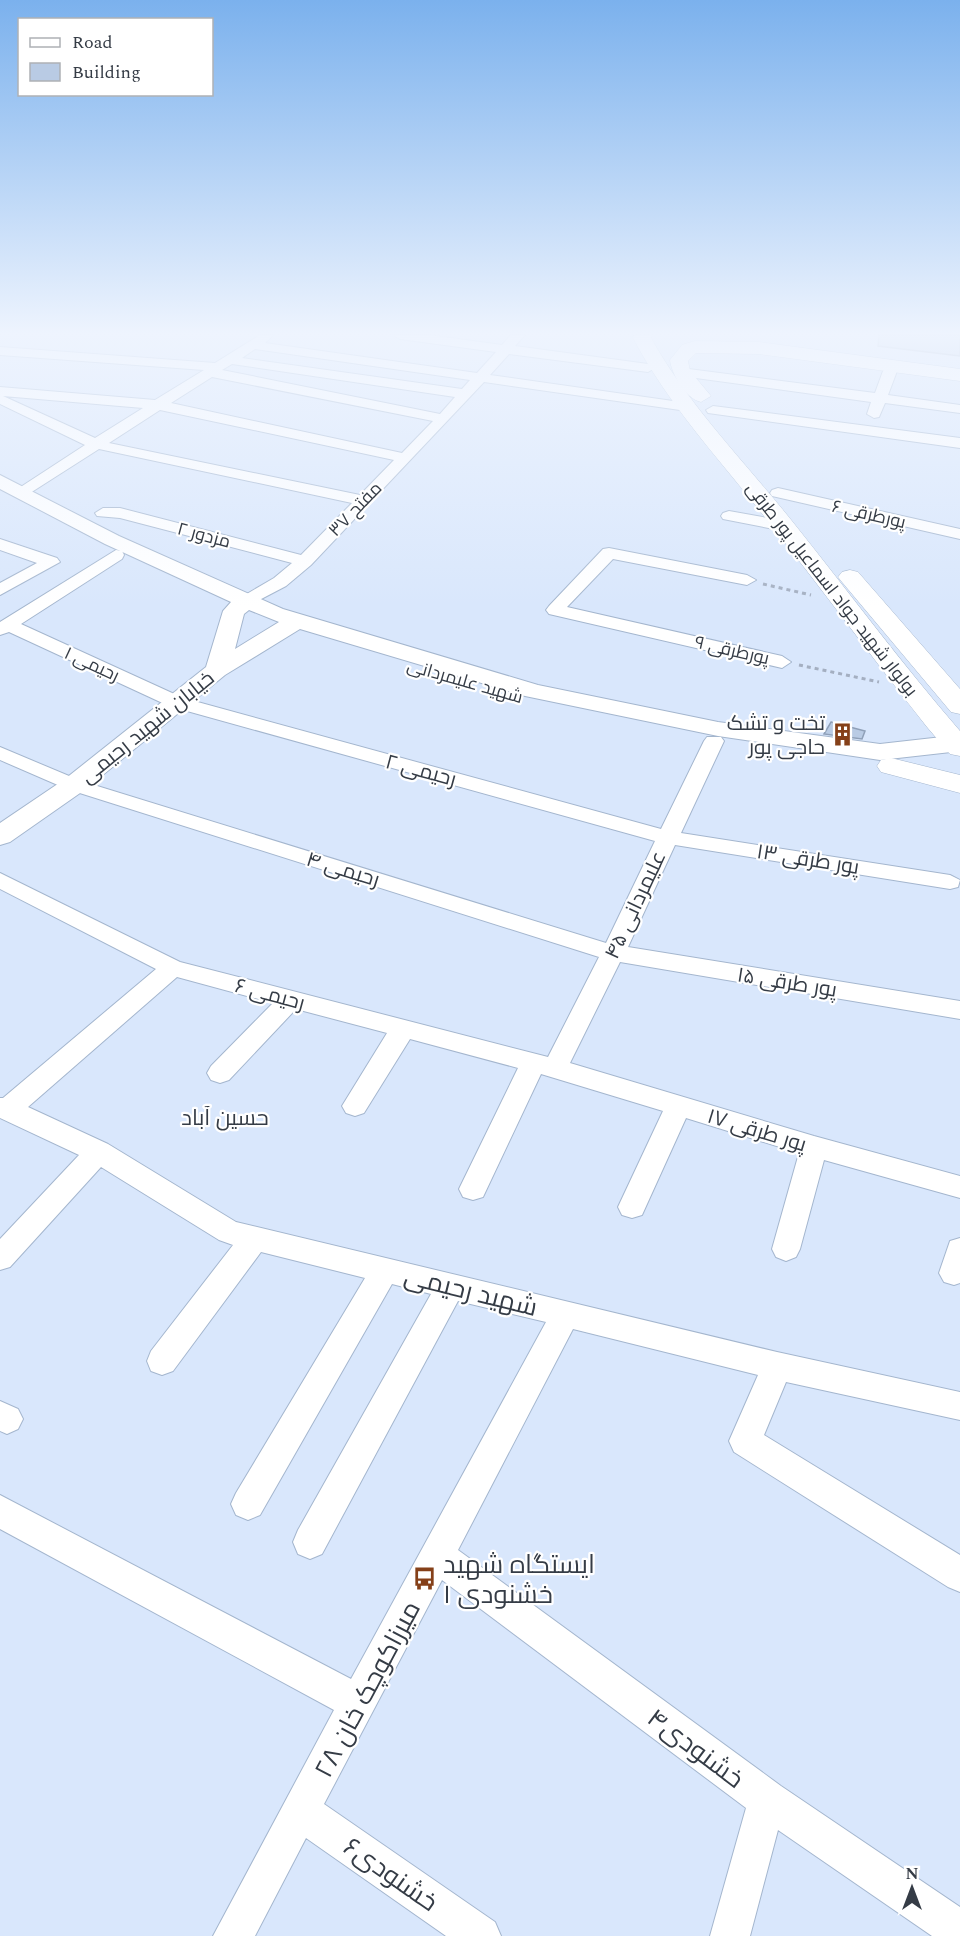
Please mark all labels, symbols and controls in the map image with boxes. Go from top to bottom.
legend [18,18,213,96]
text: Road [72,29,113,56]
text: Building [72,59,141,86]
street label: مفتح ۳۷ [322,476,389,543]
street label: بولوار شهید جواد اسماعیل پور طرقی [739,476,924,702]
street label: پورطرقی ۶ [829,493,909,536]
street label: مزدور ۲ [174,515,234,556]
street label: پورطرقی ۹ [692,629,772,672]
street label: رحیمی ۱ [60,640,124,689]
street label: شهید علیمردانی [404,652,526,711]
street label: خیابان شهید رحیمی [73,663,222,792]
place label: تخت و تشک حاجی پور [727,708,825,764]
building icon: تخت و تشک حاجی پور [830,722,856,748]
street label: رحیمی ۲ [382,746,460,796]
street label: پور طرقی ۱۳ [754,836,862,884]
street label: رحیمی ۴ [302,844,383,896]
street label: علیمردانی ۴۵ [597,846,675,965]
street label: پور طرقی ۱۵ [735,959,839,1007]
street label: رحیمی ۶ [231,970,308,1020]
street label: پور طرقی ۱۷ [703,1101,811,1161]
district label: حسین آباد [181,1102,269,1135]
street label: شهید رحیمی [400,1256,542,1328]
place label: ایستگاه شهید خشنودی ۱ [443,1545,595,1615]
bus stop icon: ایستگاه شهید خشنودی ۱ [412,1566,438,1592]
street label: میرزاکوچک خان ۲۸ [304,1594,431,1785]
street label: خشنودی۴ [638,1699,752,1799]
street label: خشنودی۶ [335,1828,446,1922]
north arrow [882,1858,942,1918]
text: N [905,1862,919,1886]

